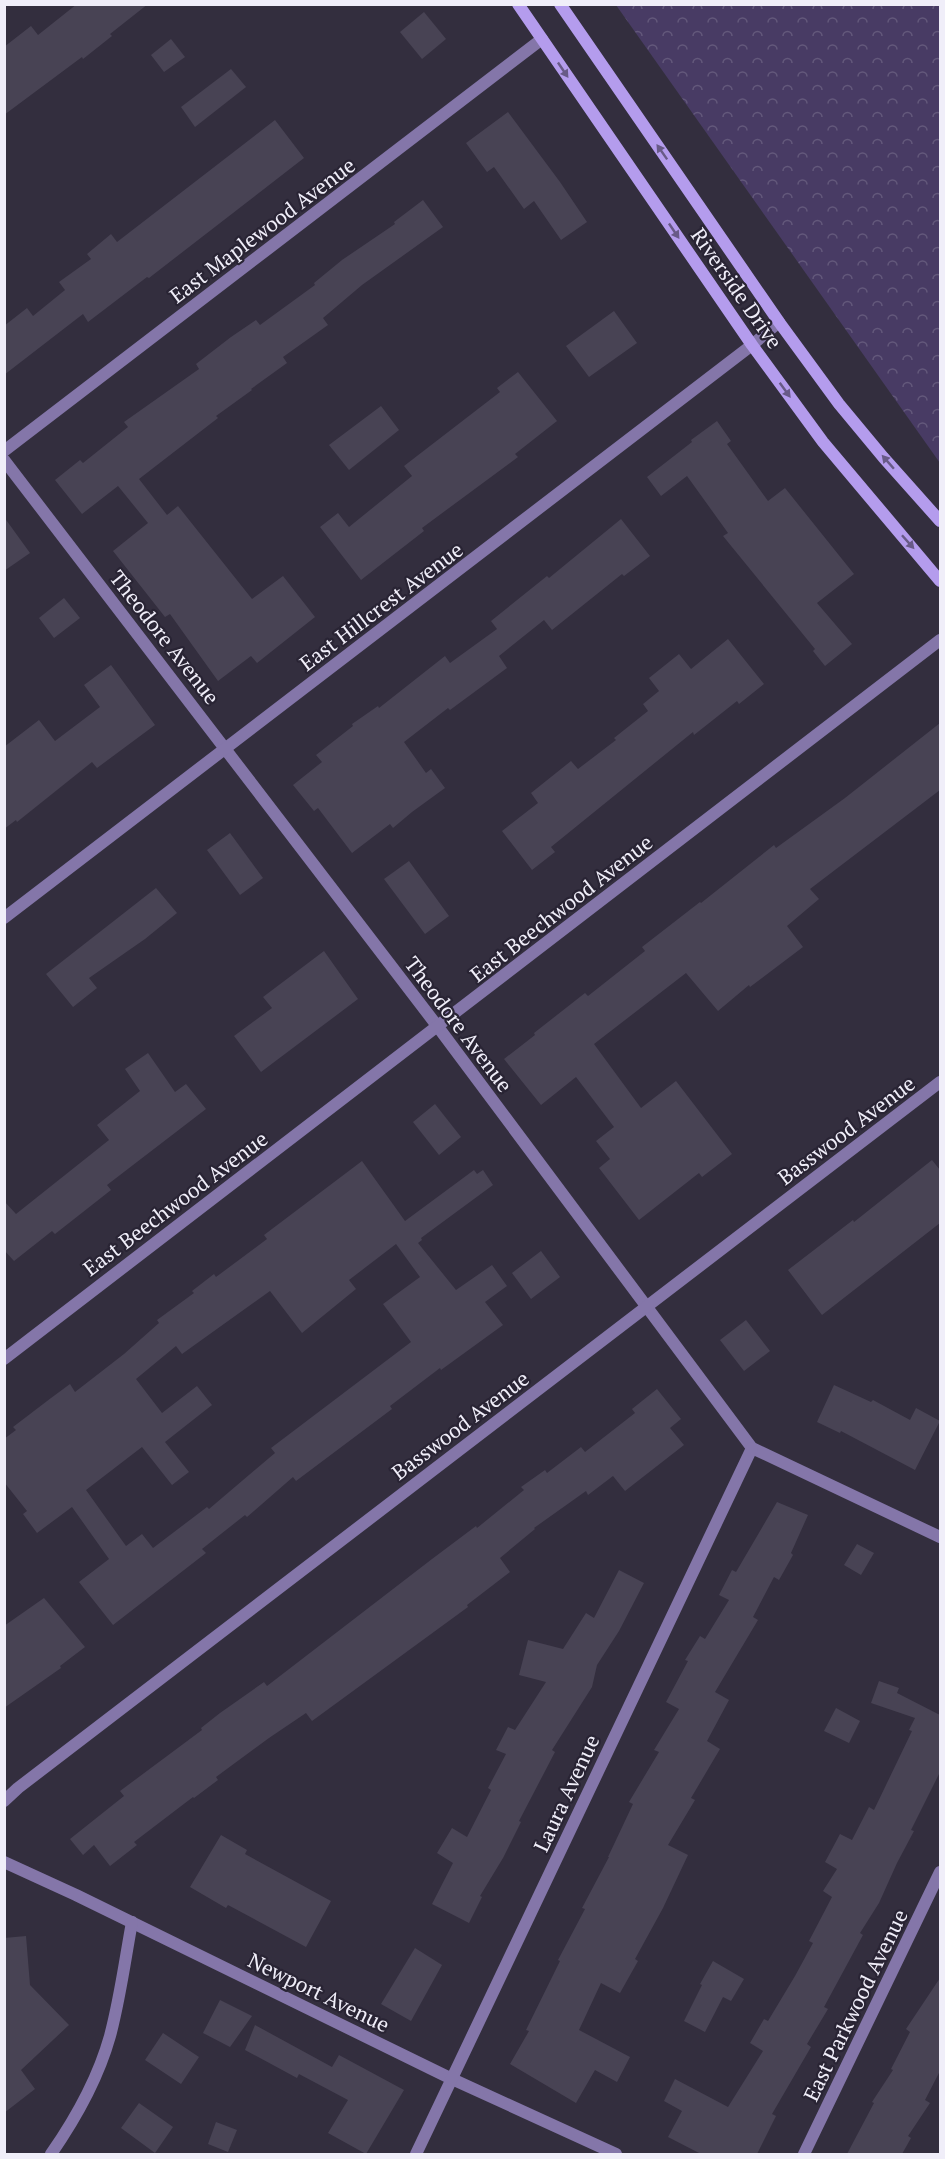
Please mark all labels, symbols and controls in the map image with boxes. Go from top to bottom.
one-way arrow [557,61,569,77]
one-way arrow [656,144,668,160]
street label: East Maplewood Avenue [163,151,361,309]
one-way arrow [668,222,680,238]
street label: Riverside Drive [685,222,789,354]
one-way arrow [779,383,791,398]
one-way arrow [882,455,895,470]
one-way arrow [901,534,915,549]
street label: East Hillcrest Avenue [294,535,468,677]
street label: Theodore Avenue [104,564,226,710]
street label: East Beechwood Avenue [464,828,658,988]
street label: Theodore Avenue [399,951,519,1097]
street label: Basswood Avenue [772,1069,920,1191]
street label: East Beechwood Avenue [77,1124,273,1282]
street label: Basswood Avenue [386,1364,534,1486]
street label: Laura Avenue [527,1730,605,1856]
street label: East Parkwood Avenue [796,1904,914,2106]
street label: Newport Avenue [244,1946,394,2038]

